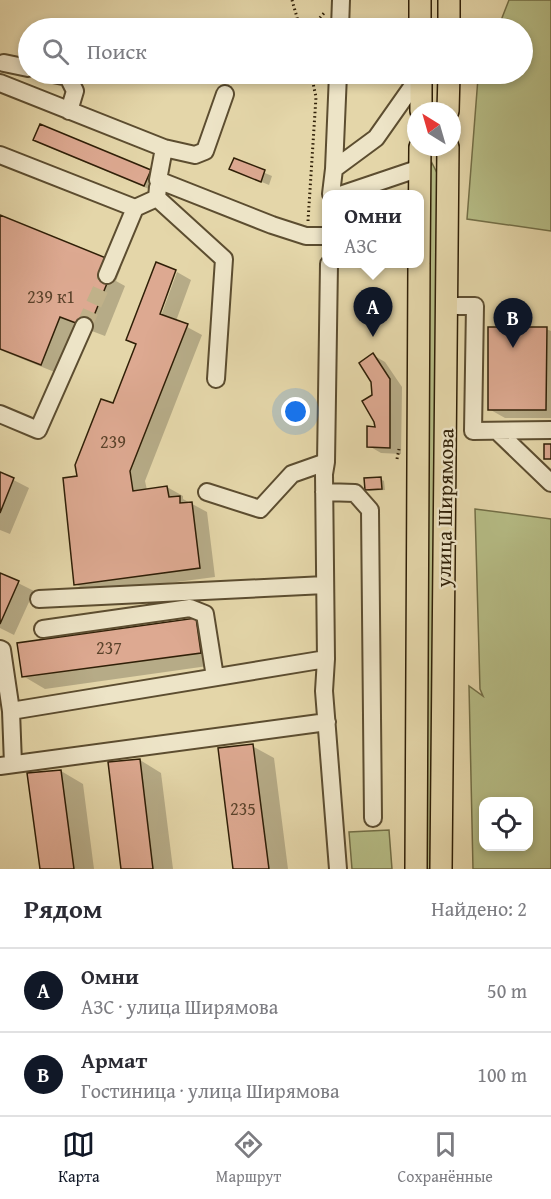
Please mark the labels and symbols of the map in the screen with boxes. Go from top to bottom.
north arrow [407,102,461,156]
house number: 239 к1 [27,283,75,310]
pin: A [354,288,392,337]
pin: B [494,298,532,348]
your location [281,397,310,426]
house number: 239 [100,428,126,455]
street label: улица Ширямова [428,428,461,589]
house number: 237 [96,634,122,661]
house number: 235 [230,795,256,822]

